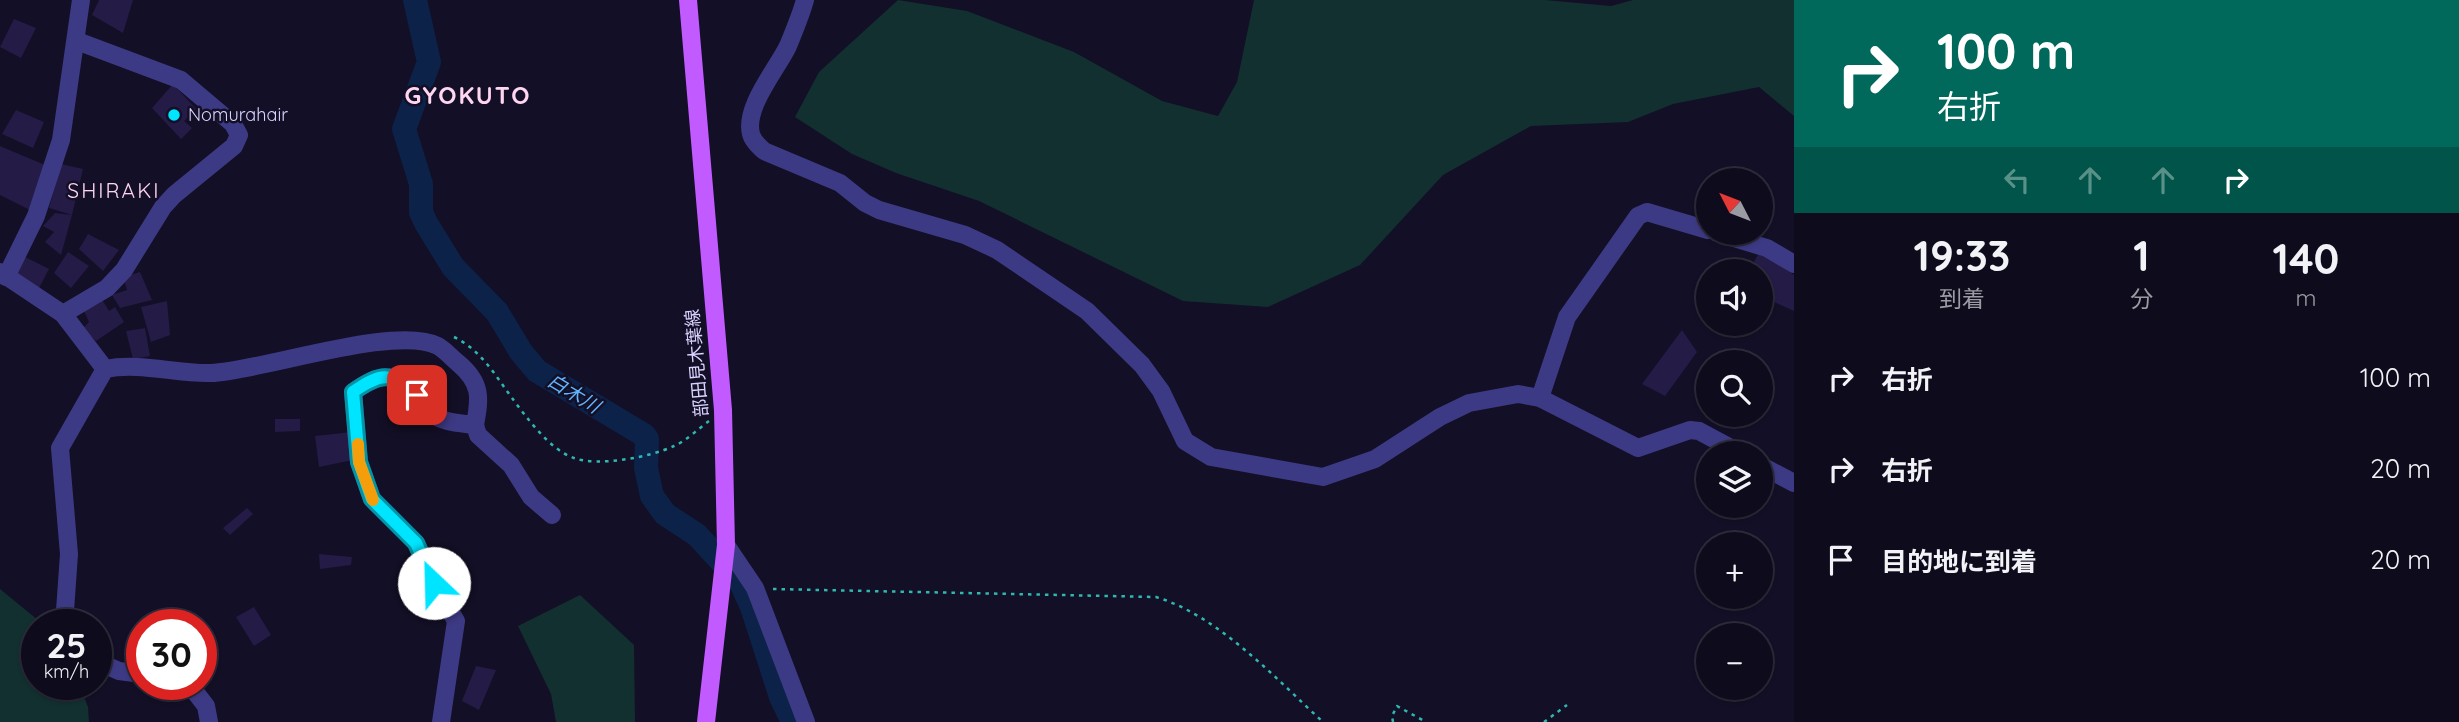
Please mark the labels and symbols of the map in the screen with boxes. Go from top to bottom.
district label: GYOKUTO [404,80,532,110]
place label: Nomurahair [188,103,288,126]
marker: Nomurahair [166,107,182,123]
north arrow [1696,168,1773,245]
district label: SHIRAKI [67,177,161,203]
street label: 部田見木葉線 [680,308,713,418]
pin [387,365,447,425]
water label: 白木川 [543,368,606,419]
position arrow [397,546,471,620]
speed limit sign: 30 [126,609,217,700]

